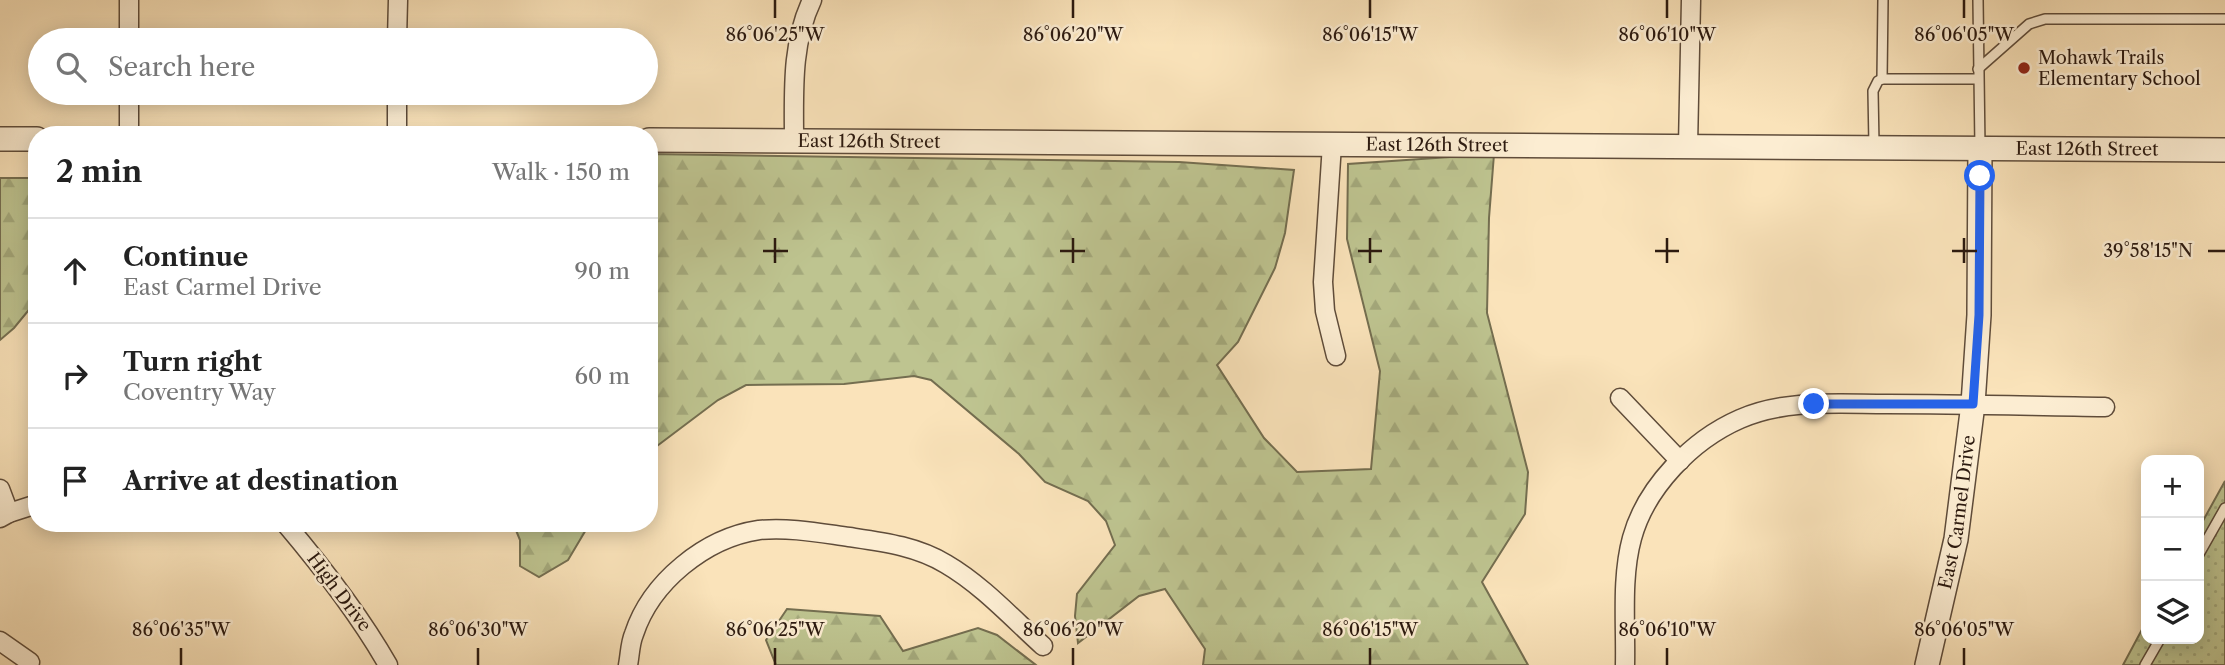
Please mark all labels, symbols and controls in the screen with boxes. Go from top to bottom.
text: 86°06'25"W [726,24,826,46]
text: 86°06'20"W [1023,24,1125,46]
text: 86°06'15"W [1322,24,1419,46]
text: 86°06'10"W [1618,24,1717,46]
text: 86°06'05"W [1914,24,2015,46]
search box [28,28,658,105]
place label: Mohawk Trails Elementary School [2038,47,2201,90]
icon: search [52,48,90,86]
text: Search here [108,51,255,83]
marker: Mohawk Trails Elementary School [2016,60,2032,76]
street label: East 126th Street [797,130,941,153]
street label: East 126th Street [1365,134,1509,156]
street label: East 126th Street [2015,138,2159,161]
text: 2 min [56,153,142,190]
text: Walk · 150 m [492,158,630,186]
route start [1964,160,1995,191]
text: 39°58'15"N [2103,240,2193,262]
text: Continue [123,241,248,273]
icon: ahead [56,252,94,290]
text: 90 m [574,257,630,285]
text: East Carmel Drive [123,273,322,301]
text: Turn right [123,346,262,378]
icon: right [56,357,94,395]
text: 60 m [574,362,630,390]
text: Coventry Way [123,378,276,406]
route end [1798,388,1829,419]
street label: East Carmel Drive [1934,434,1980,591]
map controls [2141,455,2204,644]
button: + [2141,455,2204,518]
icon: arrive [56,462,94,500]
text: Arrive at destination [123,465,398,497]
button: − [2141,518,2204,581]
street label: High Drive [302,548,376,636]
button: layers [2141,581,2204,644]
text: 86°06'35"W [132,619,231,641]
text: 86°06'30"W [428,619,529,641]
text: 86°06'25"W [726,619,826,641]
text: 86°06'20"W [1023,619,1125,641]
text: 86°06'15"W [1322,619,1419,641]
text: 86°06'10"W [1618,619,1717,641]
text: 86°06'05"W [1914,619,2015,641]

